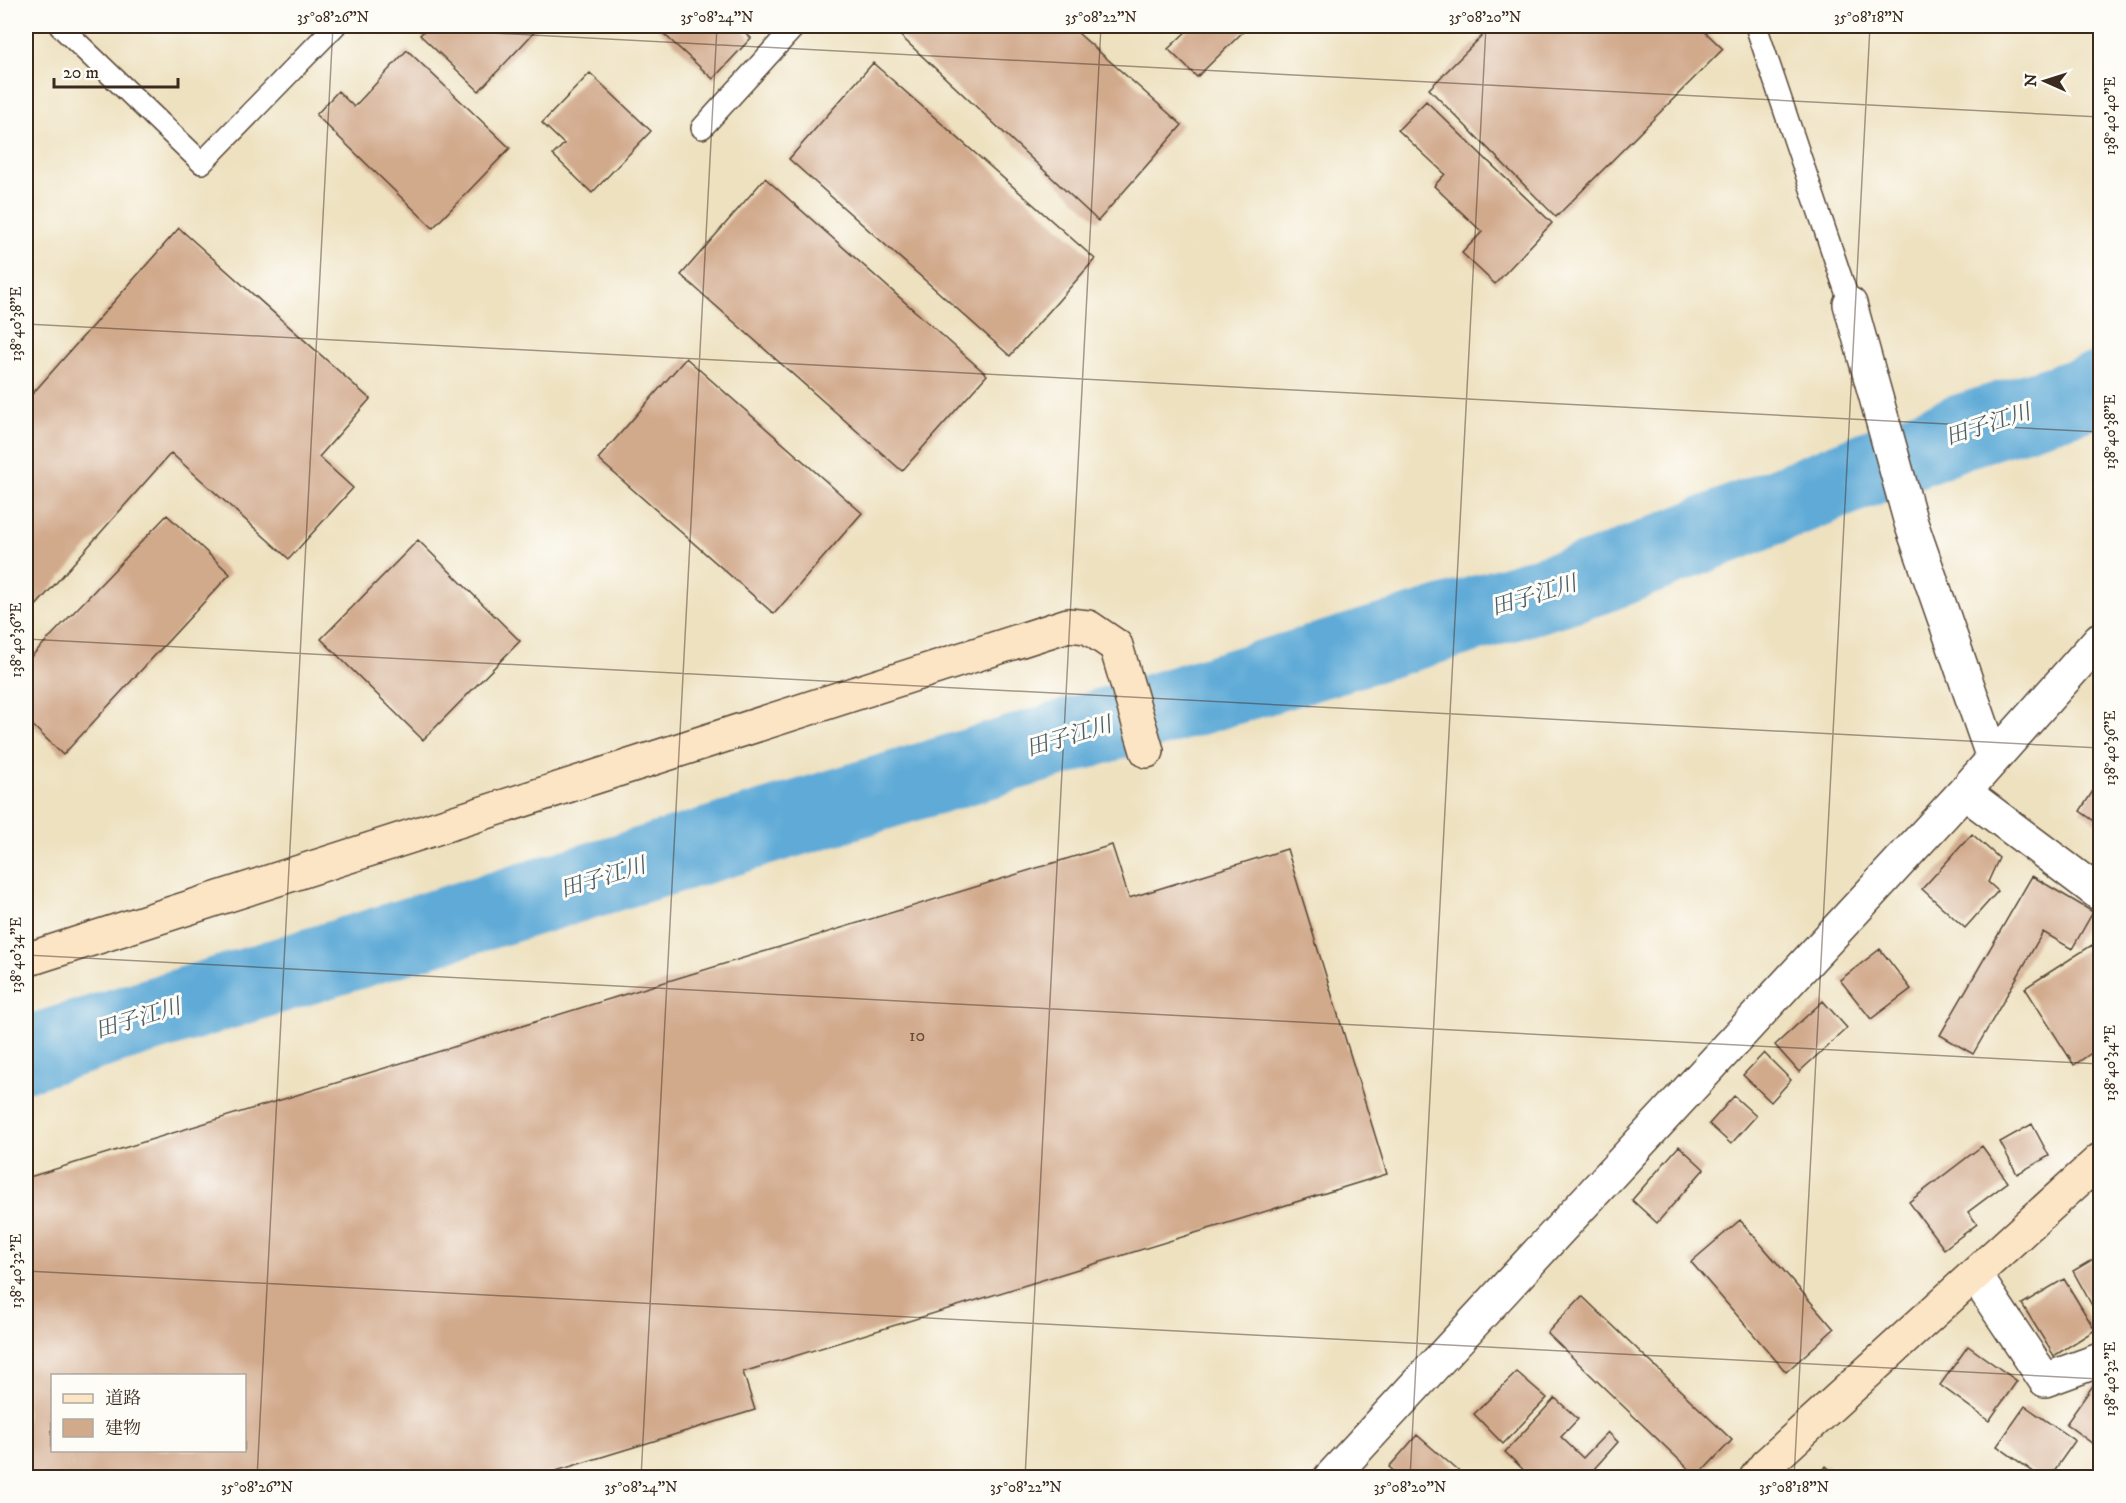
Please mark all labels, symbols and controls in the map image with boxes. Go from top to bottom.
text: 35°08'26"N [297,8,369,27]
text: 35°08'24"N [680,8,754,27]
text: 35°08'22"N [1065,8,1137,27]
text: 35°08'20"N [1449,8,1521,27]
text: 35°08'18"N [1834,8,1904,27]
scale bar [54,51,178,89]
north arrow [2015,51,2075,111]
text: 20 m [63,62,99,84]
text: N [2021,73,2041,87]
text: 138°40'40"E [2101,76,2120,155]
text: 138°40'38"E [7,286,26,362]
text: 138°40'38"E [2101,394,2120,470]
water label: 田子江川 [1942,398,2036,451]
water label: 田子江川 [1488,570,1582,622]
text: 138°40'36"E [7,602,26,678]
text: 138°40'36"E [2101,710,2120,786]
water label: 田子江川 [1023,711,1117,763]
water label: 田子江川 [557,852,651,904]
text: 138°40'34"E [7,917,26,993]
water label: 田子江川 [92,993,186,1045]
house number: 10 [909,1025,925,1047]
text: 138°40'34"E [2101,1025,2120,1101]
text: 138°40'32"E [7,1233,26,1309]
text: 138°40'32"E [2101,1341,2120,1417]
legend [51,1374,246,1452]
text: 道路 [105,1388,141,1410]
text: 建物 [105,1418,141,1440]
text: 35°08'26"N [221,1478,293,1497]
text: 35°08'24"N [604,1478,678,1497]
text: 35°08'22"N [990,1478,1062,1497]
text: 35°08'20"N [1374,1478,1446,1497]
text: 35°08'18"N [1759,1478,1829,1497]

